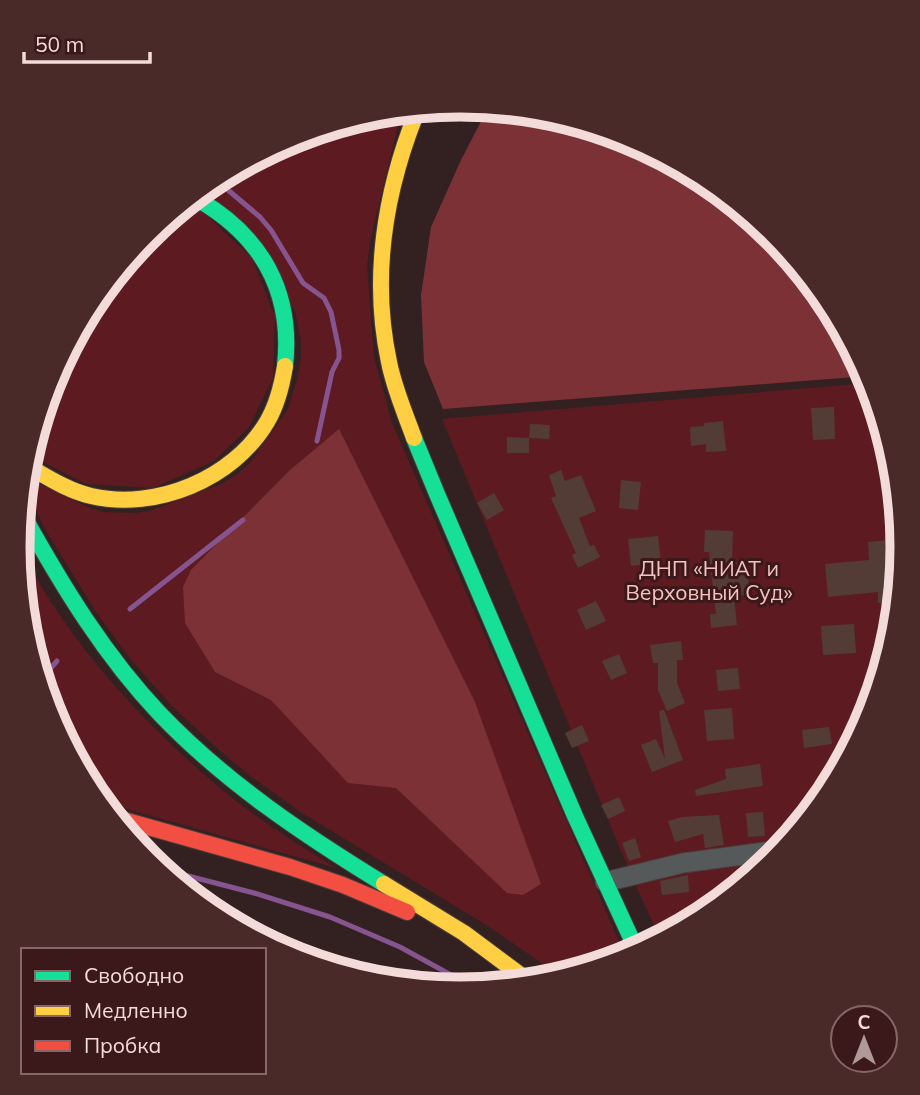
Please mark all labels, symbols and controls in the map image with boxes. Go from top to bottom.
scale bar [24,21,150,65]
text: 50 m [35,31,84,57]
park label: ДНП «НИАТ и Верховный Суд» [625,555,793,605]
legend [21,948,266,1074]
text: Свободно [84,962,184,988]
text: Медленно [84,997,188,1023]
north arrow [829,1004,899,1074]
text: С [857,1010,871,1034]
text: Пробка [84,1032,161,1058]

